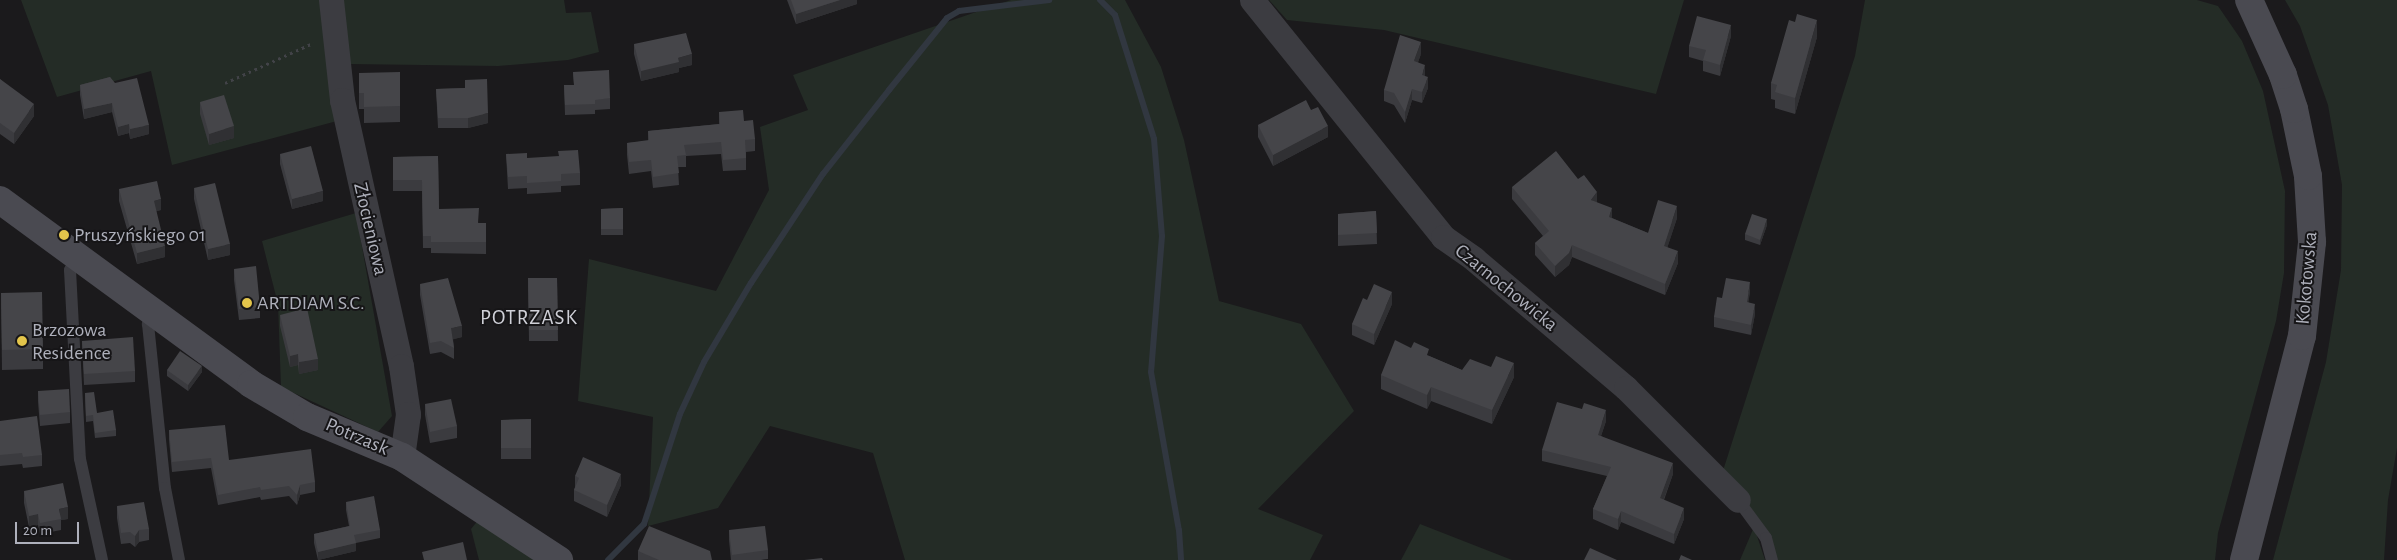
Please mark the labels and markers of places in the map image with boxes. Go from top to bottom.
place label: Pruszyńskiego 01 [74,223,206,247]
marker: Pruszyńskiego 01 [58,229,70,241]
place label: ARTDIAM S.C. [257,291,365,315]
marker: ARTDIAM S.C. [241,297,253,309]
place label: Brzozowa Residence [32,318,111,365]
marker: Brzozowa Residence [16,335,28,347]

